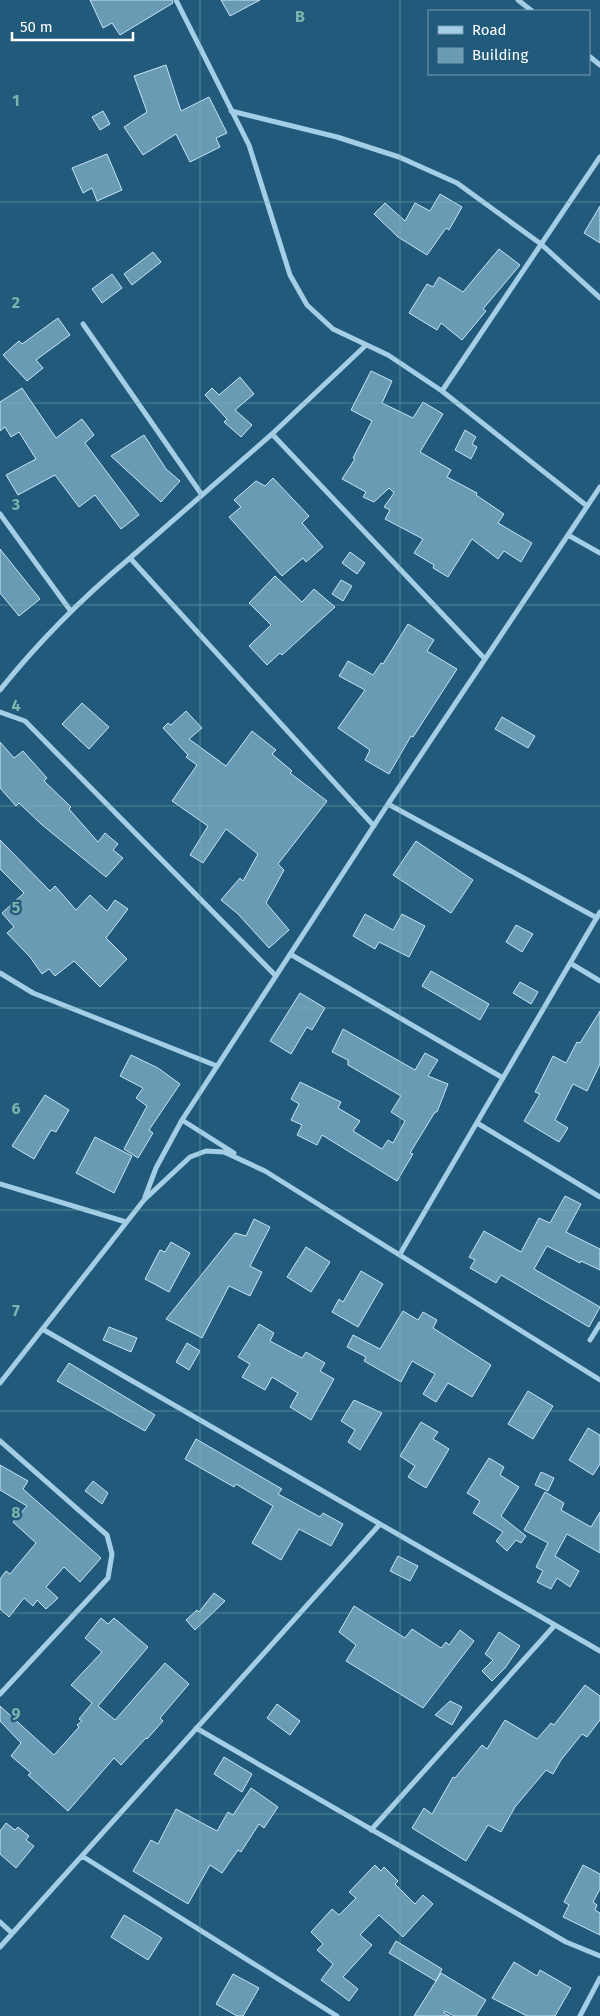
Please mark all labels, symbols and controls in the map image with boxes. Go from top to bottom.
text: B [295,7,305,26]
scale bar [12,10,134,42]
legend [428,10,590,75]
text: 50 m [20,18,53,36]
text: Road [472,21,507,39]
text: Building [472,46,528,64]
text: 1 [12,91,20,110]
text: 2 [12,293,20,312]
text: 3 [11,495,20,514]
text: 4 [11,696,21,715]
text: 5 [12,898,21,917]
text: 6 [11,1099,21,1118]
text: 7 [12,1301,20,1320]
text: 8 [11,1503,21,1522]
text: 9 [12,1704,21,1723]

